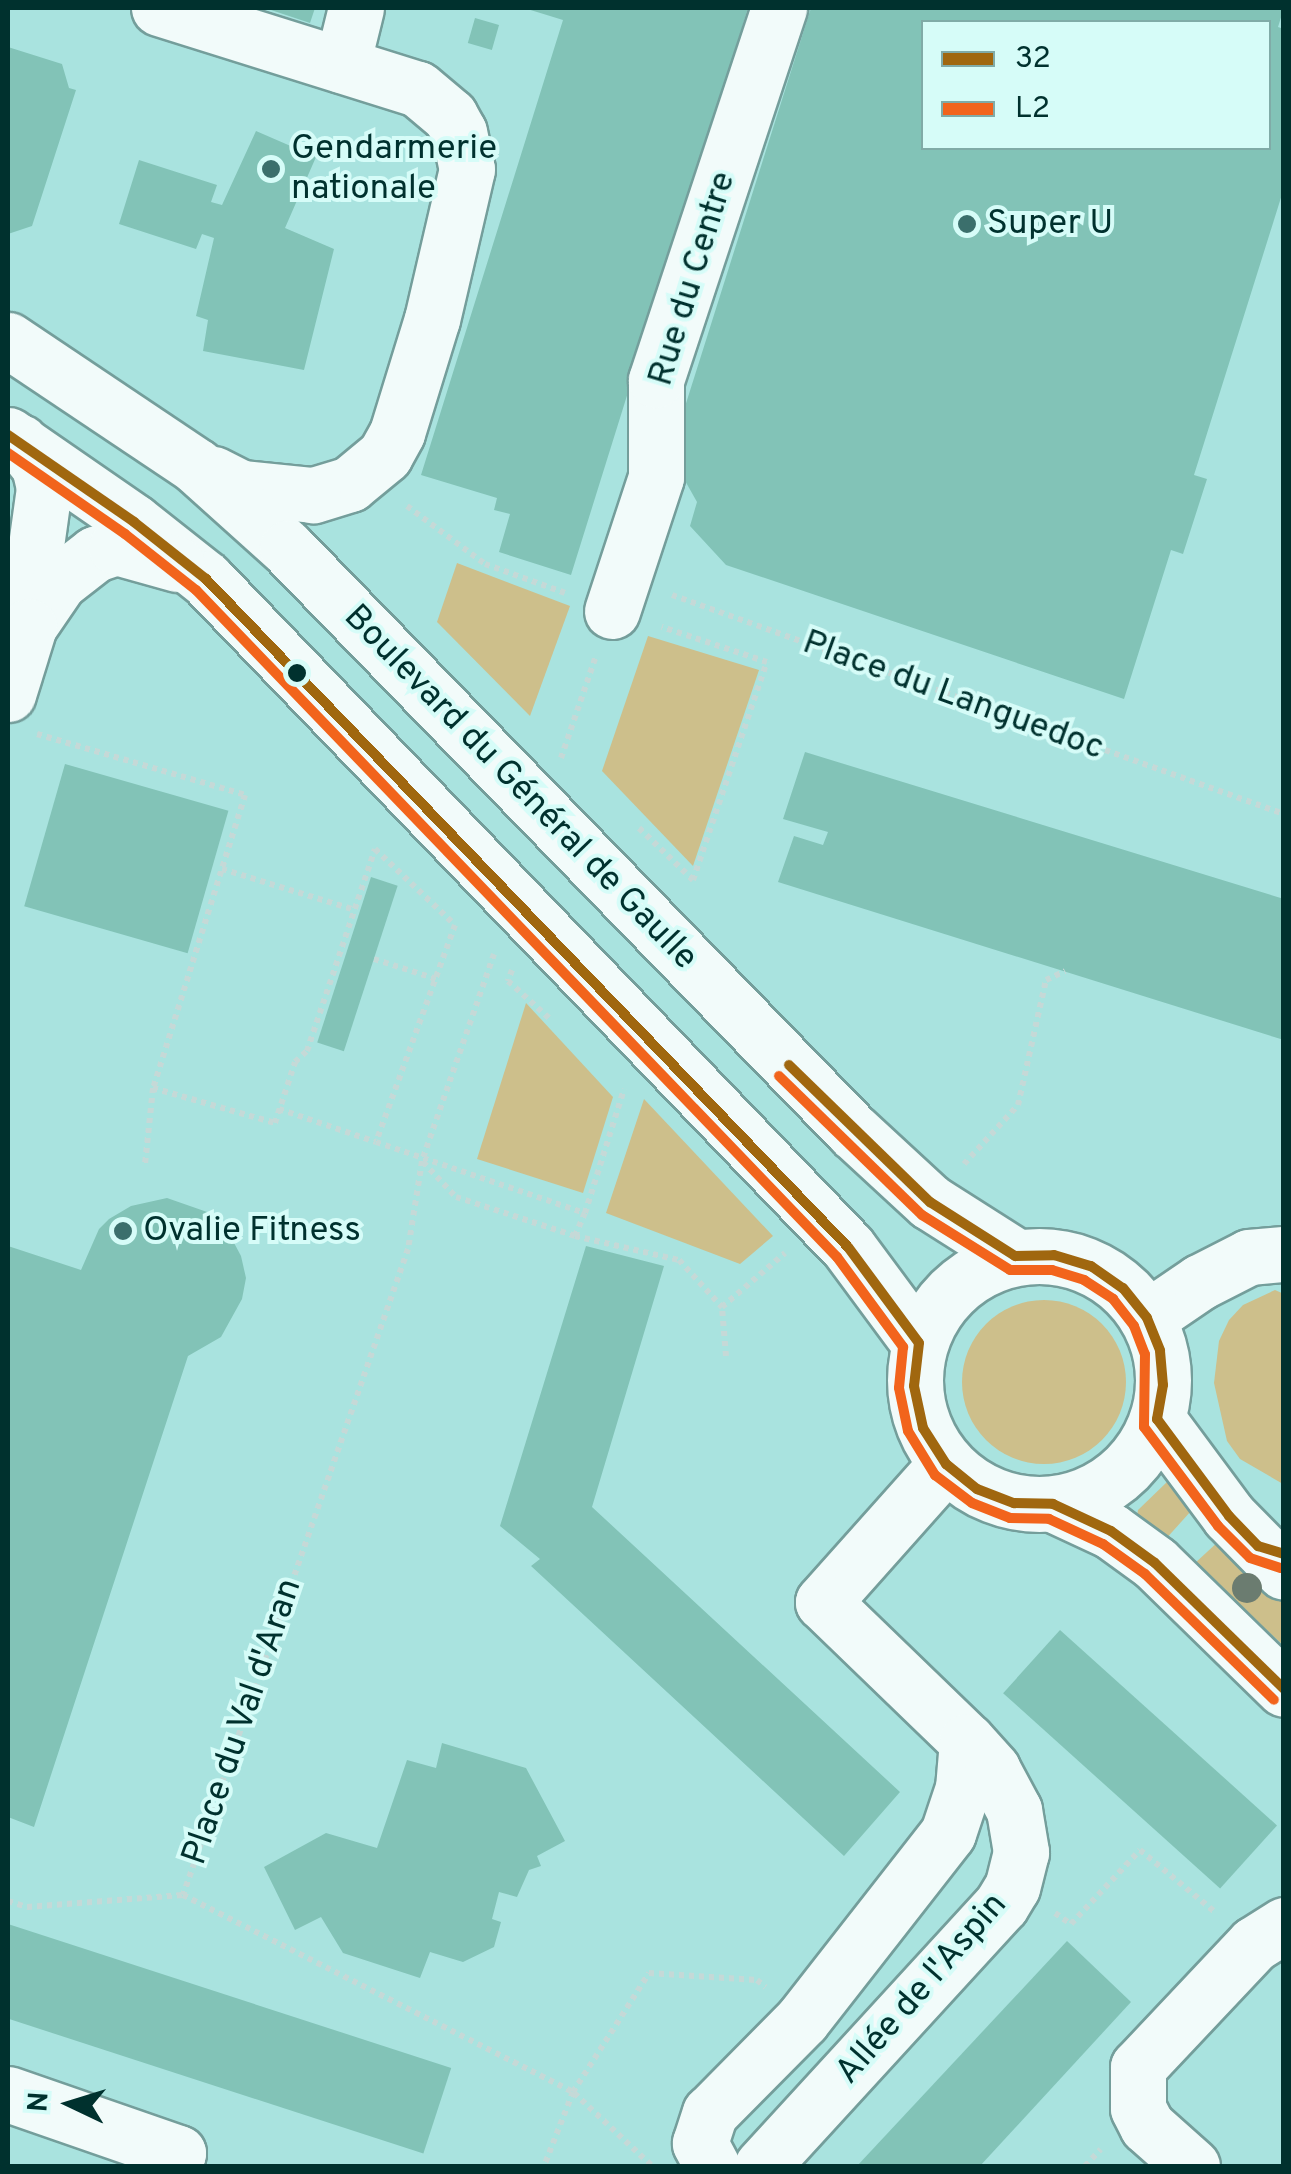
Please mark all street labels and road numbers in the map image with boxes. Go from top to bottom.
street label: Rue du Centre [641,167,745,391]
street label: Boulevard du Général de Gaulle [334,597,706,979]
street label: Place du Languedoc [797,622,1109,770]
street label: Place du Val d'Aran [174,1573,312,1871]
street label: Allée de l'Aspin [828,1885,1016,2093]

